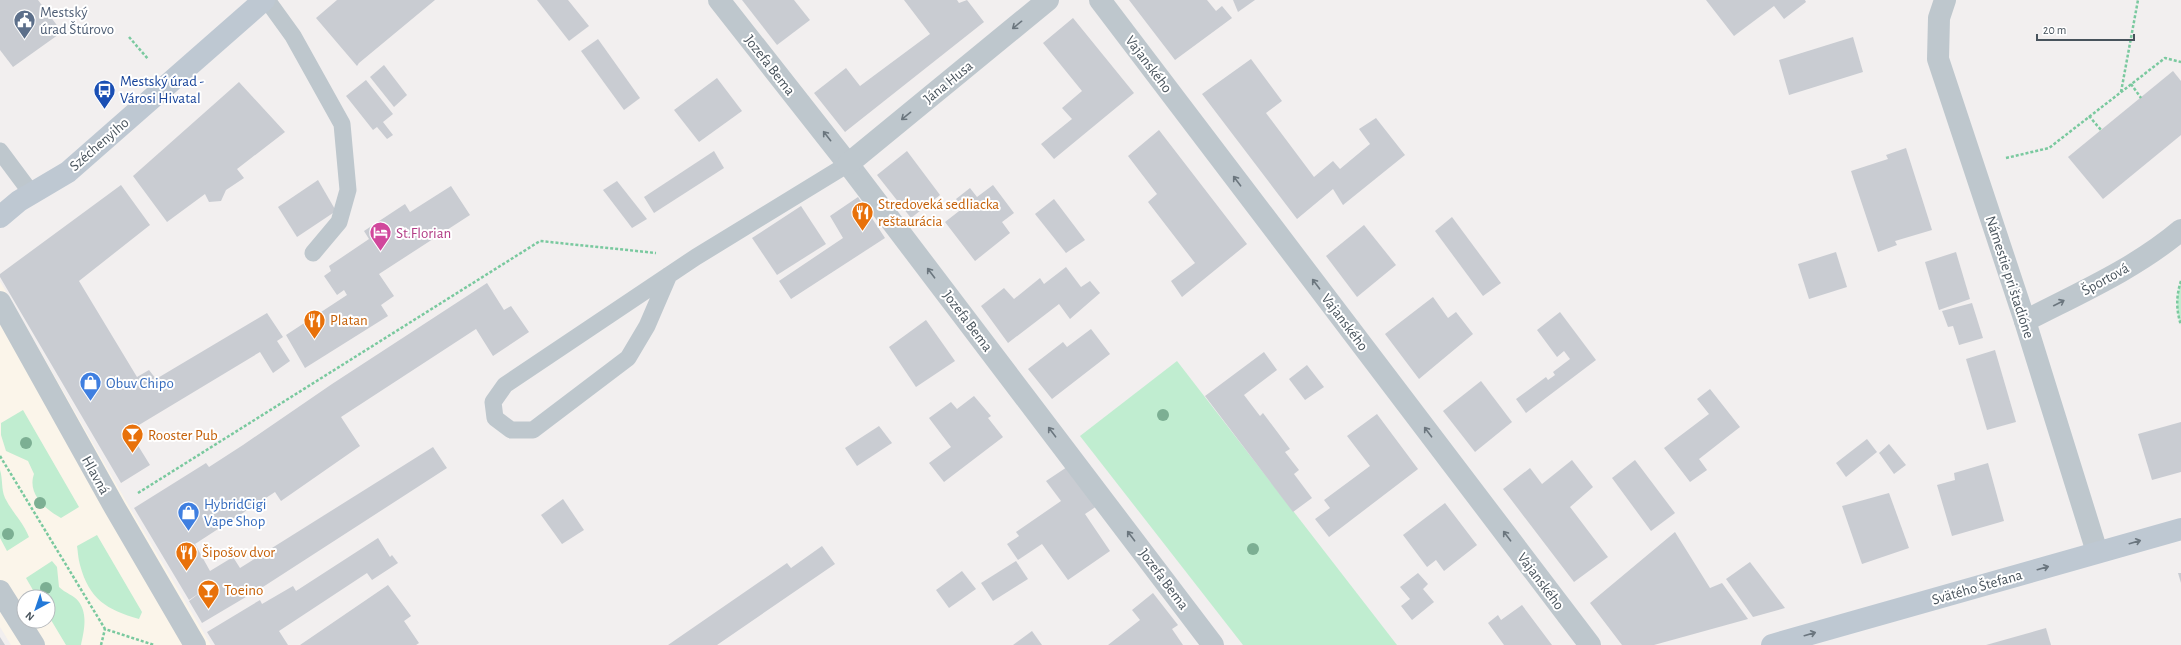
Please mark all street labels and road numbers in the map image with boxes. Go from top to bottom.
street label: Jozefa Bema [742,32,798,98]
street label: Vajanského [1122,33,1175,96]
street label: Jána Husa [921,58,976,107]
street label: Széchenyiho [67,115,132,174]
street label: Námestie pri štadióne [1983,214,2036,340]
street label: Športová [2079,259,2131,298]
street label: Jozefa Bema [940,288,995,355]
street label: Vajanského [1318,291,1371,354]
street label: Hlavná [79,453,112,497]
street label: Jozefa Bema [1136,546,1191,613]
street label: Vajanského [1514,550,1567,613]
street label: Svätého Štefana [1930,566,2024,608]

